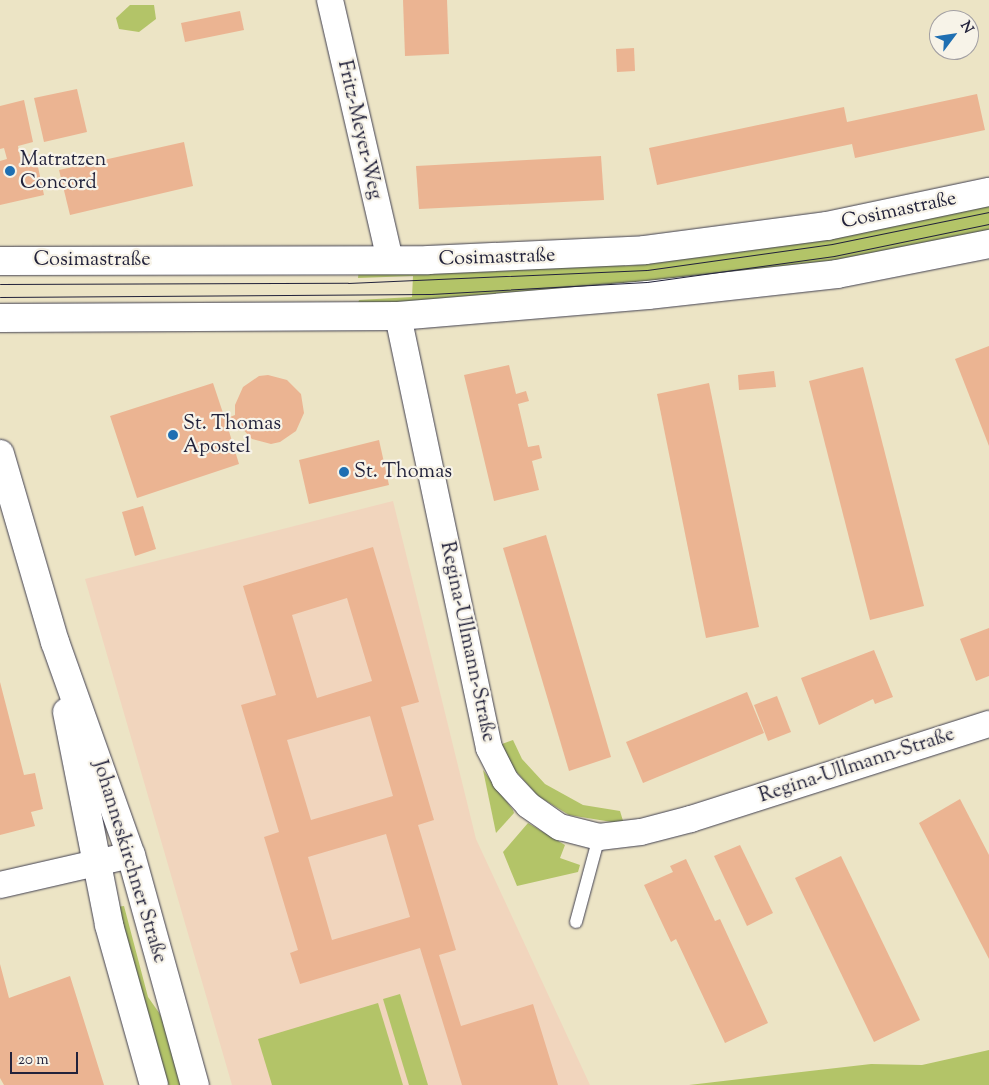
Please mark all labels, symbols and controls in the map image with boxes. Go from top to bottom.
north arrow [929,10,979,60]
text: N [955,18,977,38]
street label: Fritz-Meyer-Weg [331,58,387,202]
place label: Matratzen Concord [20,148,106,195]
marker: Matratzen Concord [4,165,16,177]
street label: Cosimastraße [839,187,959,235]
street label: Cosimastraße [438,244,556,272]
street label: Cosimastraße [33,248,151,272]
place label: St. Thomas Apostel [183,412,281,459]
marker: St. Thomas Apostel [167,429,179,441]
place label: St. Thomas [354,460,452,484]
marker: St. Thomas [338,466,350,478]
street label: Regina-Ullmann-Straße [434,540,500,744]
street label: Regina-Ullmann-Straße [756,723,958,809]
street label: Johanneskirchner Straße [87,758,171,966]
scale bar [12,1042,80,1074]
text: 20 m [18,1050,49,1071]

